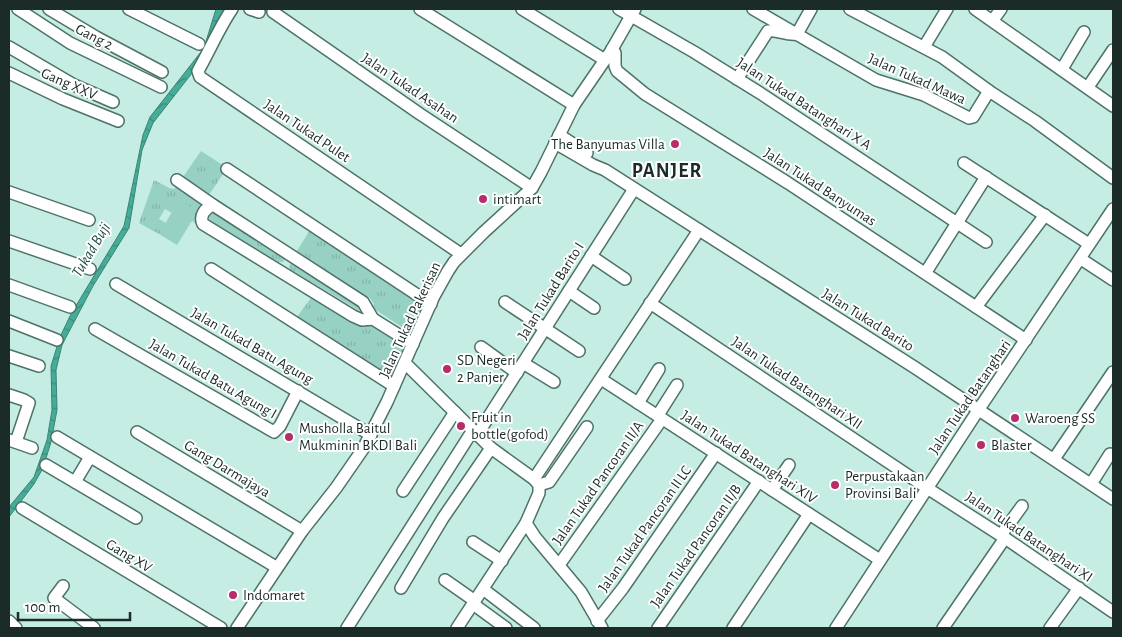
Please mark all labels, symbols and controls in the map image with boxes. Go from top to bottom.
street label: Gang 2 [73,21,115,53]
street label: Jalan Tukad Asahan [359,50,461,126]
street label: Jalan Tukad Mawa [866,51,968,107]
street label: Jalan Tukad Batanghari X A [734,55,874,153]
street label: Gang XXV [39,65,100,103]
street label: Jalan Tukad Pulet [261,97,353,165]
place label: The Banyumas Villa [551,137,665,152]
marker: The Banyumas Villa [669,138,681,150]
street label: Jalan Tukad Banyumas [761,145,879,229]
district label: PANJER [632,161,702,181]
place label: intimart [493,192,541,207]
marker: intimart [477,193,489,205]
water label: Tukad Buji [69,220,115,281]
street label: Jalan Tukad Barito I [515,240,587,342]
street label: Jalan Tukad Pakerisan [377,260,443,380]
street label: Jalan Tukad Barito [820,286,916,354]
street label: Jalan Tukad Batu Agung [188,305,316,387]
street label: Jalan Tukad Batanghari XII [729,334,865,432]
street label: Jalan Tukad Batu Agung I [147,336,279,422]
street label: Jalan Tukad Batanghari [926,337,1014,457]
place label: SD Negeri 2 Panjer [457,353,516,385]
marker: SD Negeri 2 Panjer [441,363,453,375]
street label: Jalan Tukad Batanghari XIV [679,408,820,507]
place label: Fruit in bottle(gofod) [471,410,549,442]
place label: Waroeng SS [1025,411,1095,426]
marker: Waroeng SS [1009,412,1021,424]
street label: Jalan Tukad Pancoran II/A [550,418,647,548]
marker: Fruit in bottle(gofod) [455,420,467,432]
place label: Musholla Baitul Mukminin BKDI Bali [299,421,417,453]
marker: Musholla Baitul Mukminin BKDI Bali [283,431,295,443]
street label: Gang Darmajaya [181,438,273,500]
place label: Blaster [991,438,1032,453]
marker: Blaster [975,439,987,451]
street label: Jalan Tukad Pancoran II LC [596,463,694,595]
place label: Perpustakaan Provinsi Bali [845,469,924,501]
marker: Perpustakaan Provinsi Bali [829,479,841,491]
street label: Jalan Tukad Pancoran II/B [648,482,744,610]
street label: Jalan Tukad Batanghari XI [963,489,1095,585]
street label: Gang XV [103,537,155,576]
place label: Indomaret [243,588,305,603]
marker: Indomaret [227,589,239,601]
scale bar [18,590,130,622]
text: 100 m [25,600,60,615]

